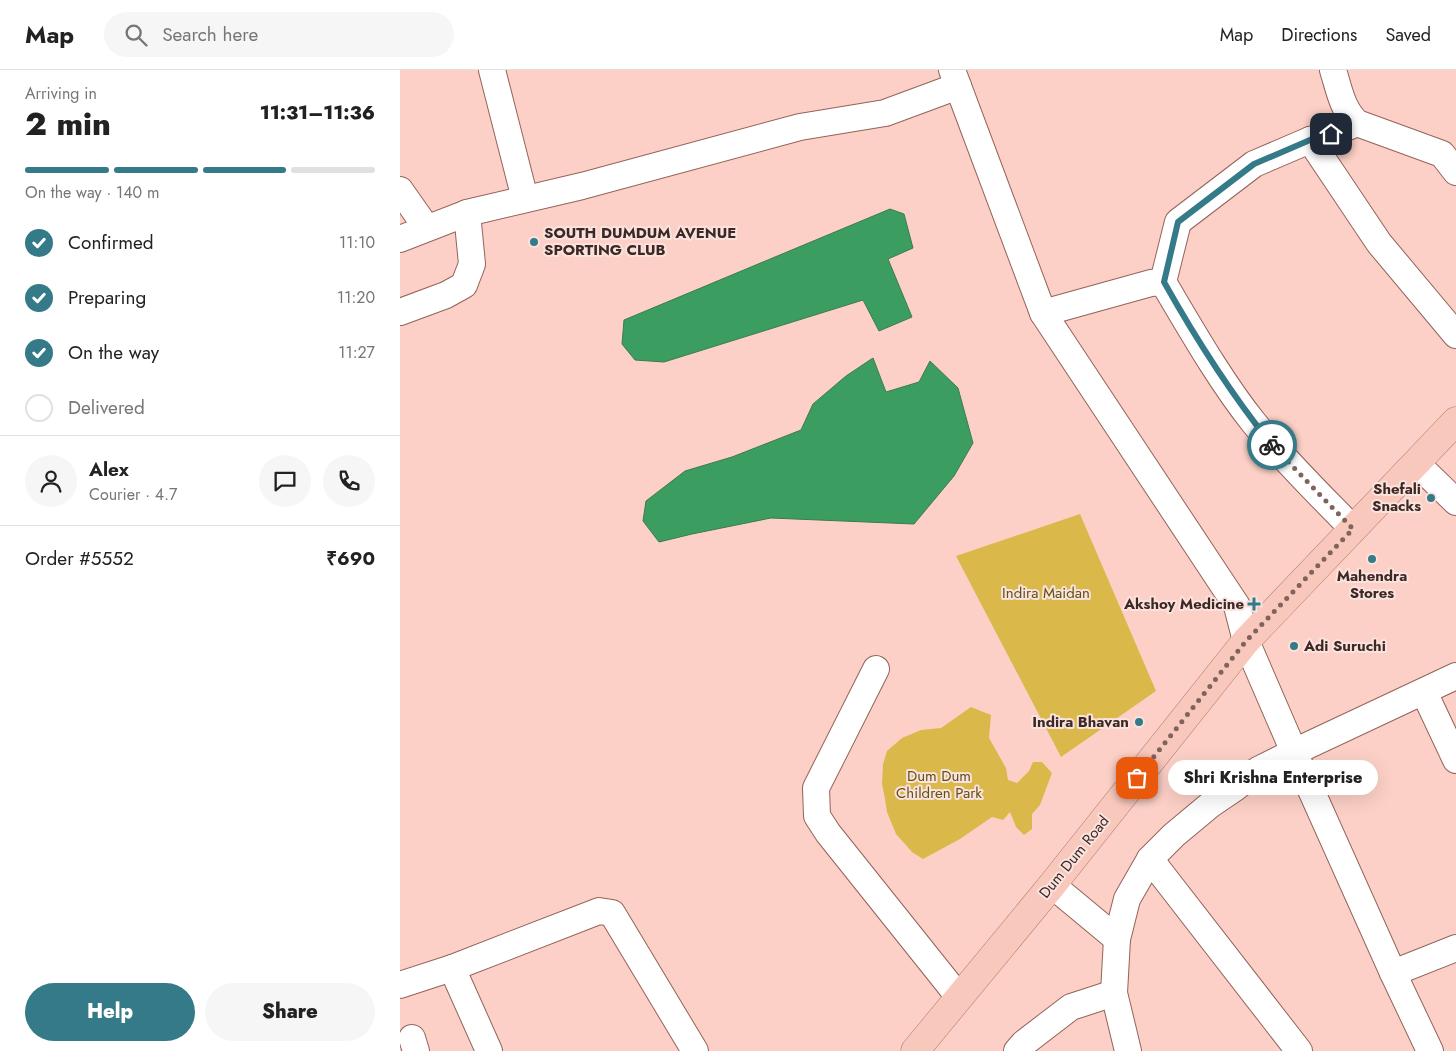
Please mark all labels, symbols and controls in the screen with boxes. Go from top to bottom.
search box [104,12,454,57]
text: Map [25,17,74,52]
icon: search [122,21,150,49]
text: Search here [162,21,258,48]
text: Map [1220,22,1253,48]
text: Directions [1281,22,1357,48]
text: Saved [1385,22,1431,48]
text: Arriving in [25,82,97,105]
text: 11:31–11:36 [260,99,375,126]
text: 2 min [25,101,111,147]
pin [1310,113,1352,155]
icon: home [1317,120,1345,148]
text: On the way · 140 m [25,181,159,204]
place label: SOUTH DUMDUM AVENUE SPORTING CLUB [544,222,736,261]
icon: check [25,229,53,257]
text: Confirmed [68,229,154,256]
text: 11:10 [339,231,375,254]
marker: SOUTH DUMDUM AVENUE SPORTING CLUB [528,236,540,248]
icon: check [25,284,53,312]
text: Preparing [68,284,146,311]
text: 11:20 [337,286,375,309]
icon: check [25,339,53,367]
text: On the way [68,339,159,366]
text: 11:27 [338,341,375,364]
text: Delivered [68,394,145,421]
courier [1247,420,1297,470]
icon: bike [1258,431,1286,459]
button: person [25,455,77,507]
button: chat [259,455,311,507]
button: phone [323,455,375,507]
text: Alex [89,456,129,483]
place label: Shefali Snacks [1372,478,1421,517]
text: Courier · 4.7 [89,483,177,506]
marker: Shefali Snacks [1425,492,1437,504]
text: Order #5552 [25,545,134,572]
text: ₹690 [326,545,375,572]
marker: Mahendra Stores [1366,553,1378,565]
place label: Mahendra Stores [1337,565,1407,604]
park label: Indira Maidan [1002,582,1090,604]
place label: Akshoy Medicine [1123,593,1244,615]
marker: Akshoy Medicine [1248,598,1260,610]
place label: Adi Suruchi [1303,635,1386,657]
marker: Adi Suruchi [1288,640,1300,652]
place label: Indira Bhavan [1032,711,1129,733]
marker: Indira Bhavan [1133,716,1145,728]
pin [1116,757,1158,799]
callout: Shri Krishna Enterprise [1167,760,1377,796]
icon: bag [1123,764,1151,792]
park label: Dum Dum Children Park [896,765,982,804]
text: Shri Krishna Enterprise [1184,766,1362,789]
street label: Dum Dum Road [1034,811,1114,903]
button: Help [25,983,195,1041]
button: Share [205,983,375,1041]

